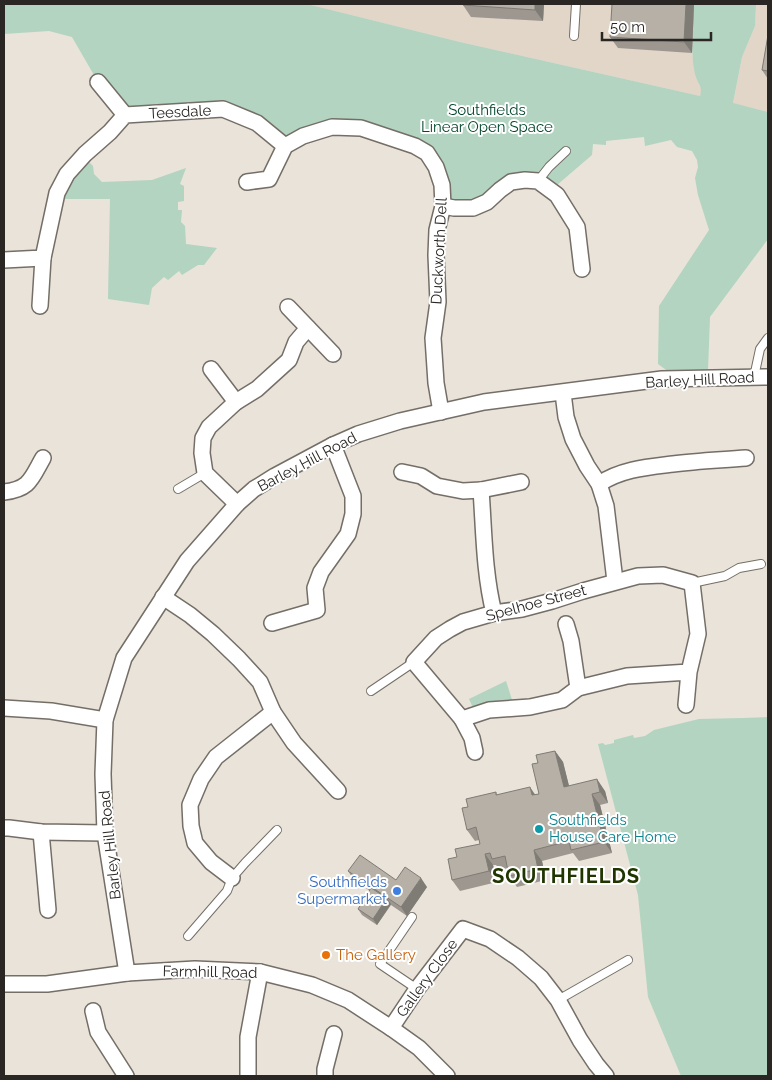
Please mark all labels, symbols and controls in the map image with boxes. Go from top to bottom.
scale bar [602,10,711,42]
text: 50 m [610,18,645,36]
street label: Teesdale [148,101,212,123]
park label: Southfields Linear Open Space [421,101,553,136]
street label: Duckworth Dell [427,196,451,305]
street label: Barley Hill Road [645,368,755,392]
street label: Barley Hill Road [254,428,360,496]
street label: Spelhoe Street [484,581,588,625]
street label: Barley Hill Road [95,790,125,900]
place label: Southfields House Care Home [549,811,676,846]
marker: Southfields House Care Home [533,823,545,835]
district label: SOUTHFIELDS [492,864,640,888]
place label: Southfields Supermarket [297,873,387,908]
marker: Southfields Supermarket [391,885,403,897]
street label: Gallery Close [393,935,461,1021]
place label: The Gallery [336,946,416,964]
marker: The Gallery [320,949,332,961]
street label: Farmhill Road [163,962,257,982]

